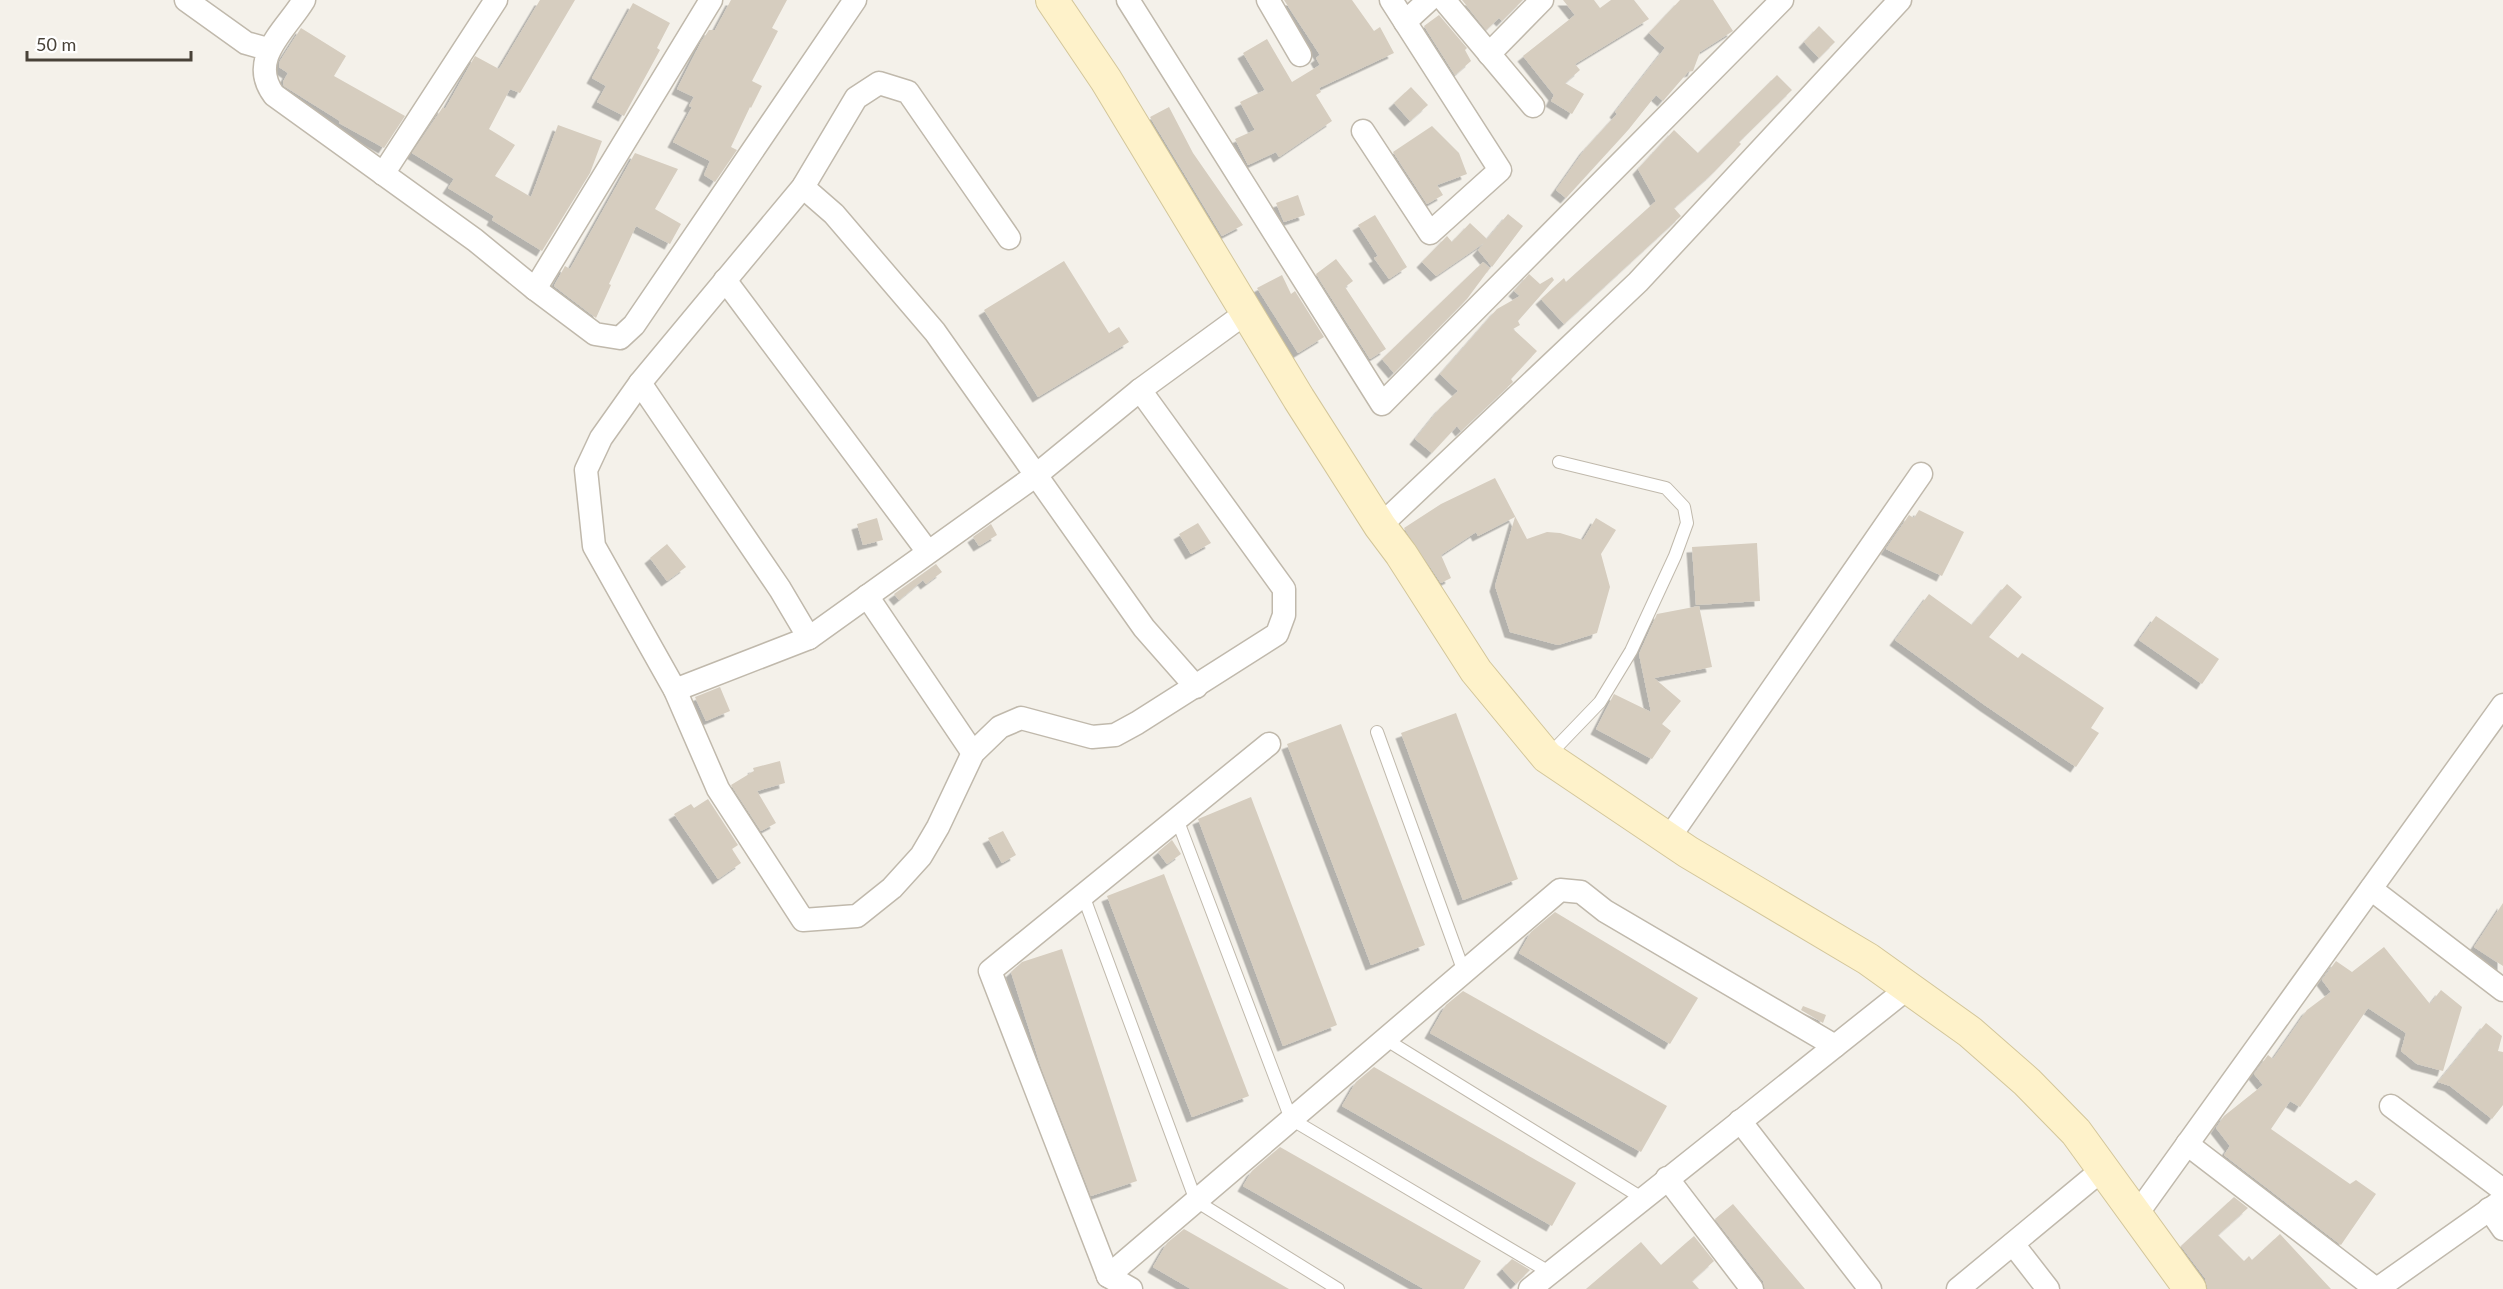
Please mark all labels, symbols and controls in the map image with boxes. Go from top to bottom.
scale bar [27,24,190,62]
text: 50 m [36,33,76,55]

